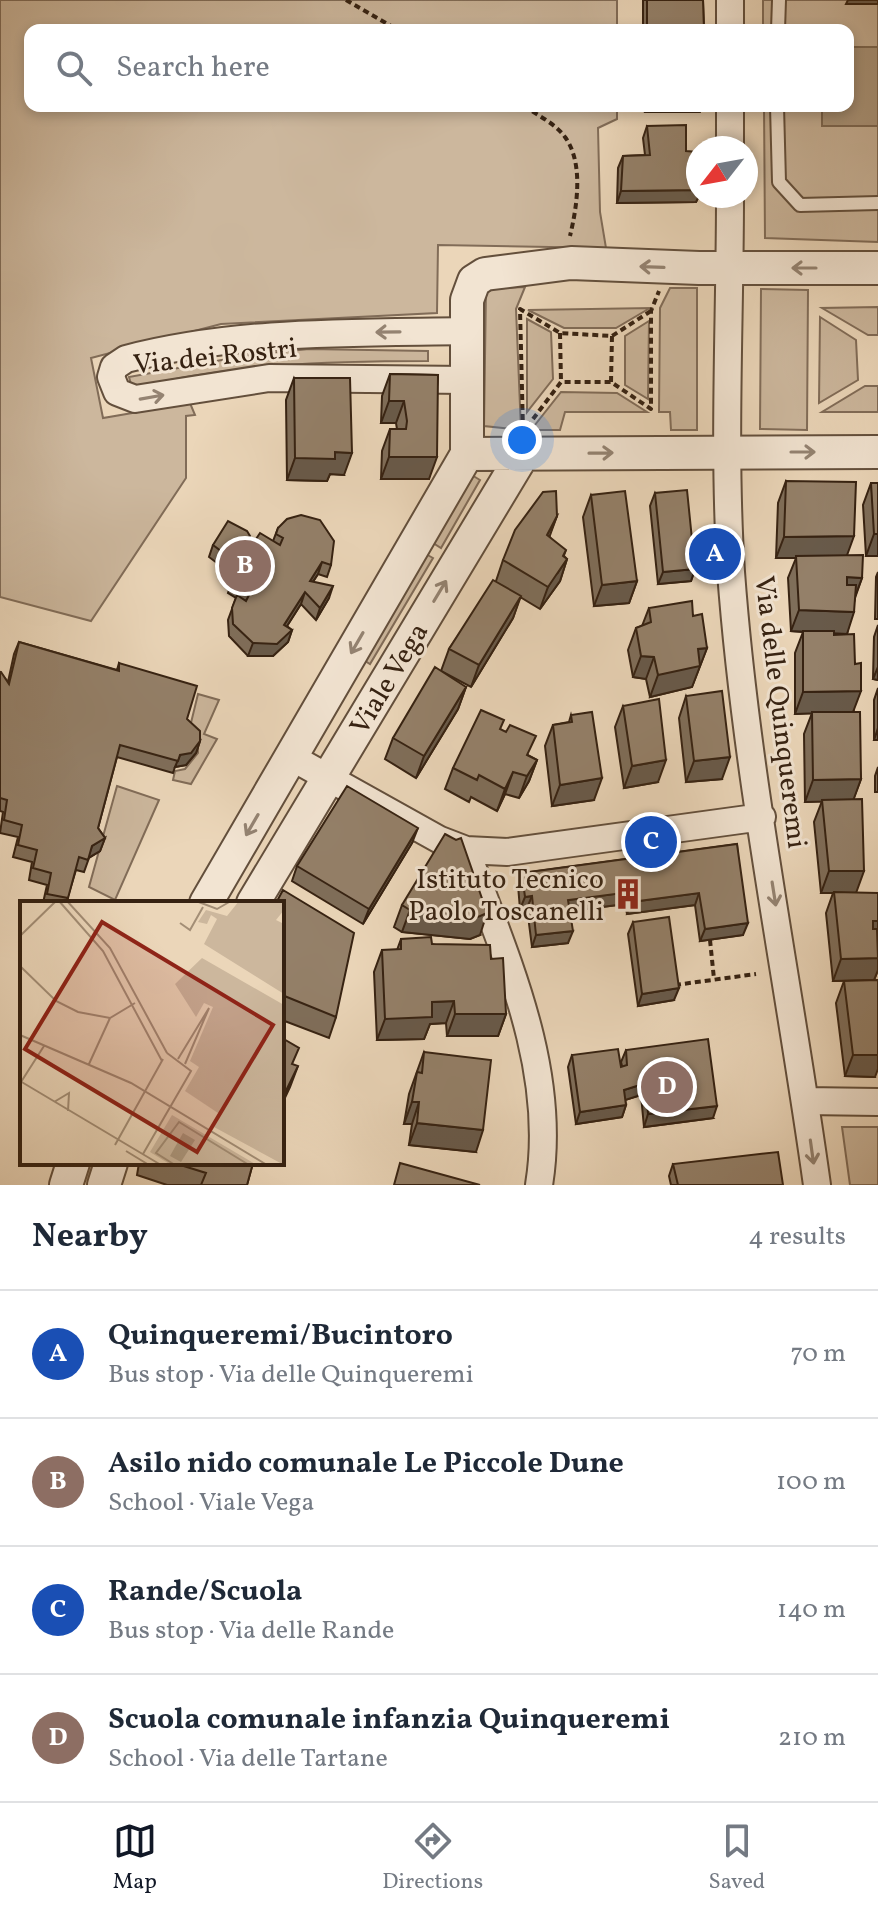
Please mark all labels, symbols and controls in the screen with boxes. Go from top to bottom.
search box [24,24,854,112]
icon: search [52,46,96,90]
text: Search here [116,47,270,89]
north arrow [686,136,758,208]
one-way arrow [639,259,666,274]
one-way arrow [791,260,818,276]
one-way arrow [375,325,402,340]
street label: Via dei Rostri [132,330,299,385]
one-way arrow [139,388,164,403]
your location [502,420,542,460]
one-way arrow [789,444,816,460]
one-way arrow [587,445,614,461]
pin: A [689,524,741,584]
pin: B [219,536,271,596]
street label: Via delle Quinqueremi [743,574,816,851]
one-way arrow [432,580,448,603]
street label: Viale Vega [341,616,439,743]
one-way arrow [349,631,365,654]
pin: C [625,812,677,872]
one-way arrow [243,813,259,836]
place label: Istituto Tecnico Paolo Toscanelli [408,861,604,932]
building icon: Istituto Tecnico Paolo Toscanelli [611,877,645,911]
one-way arrow [767,881,782,907]
inset map [20,901,284,1165]
pin: D [641,1057,693,1117]
one-way arrow [805,1138,820,1164]
text: Nearby [32,1214,148,1261]
text: 4 results [748,1219,846,1255]
text: Quinqueremi/Bucintoro [108,1315,453,1357]
text: A [49,1336,67,1372]
text: 70 m [791,1336,846,1372]
text: Bus stop · Via delle Quinqueremi [108,1357,473,1393]
text: Asilo nido comunale Le Piccole Dune [108,1443,624,1485]
text: B [49,1464,67,1500]
text: 100 m [776,1464,846,1500]
text: School · Viale Vega [108,1485,314,1521]
text: Rande/Scuola [108,1571,302,1613]
text: C [50,1592,66,1628]
text: 140 m [777,1592,846,1628]
text: Bus stop · Via delle Rande [108,1613,394,1649]
text: Scuola comunale infanzia Quinqueremi [108,1699,670,1741]
text: D [48,1720,68,1756]
text: 210 m [778,1720,846,1756]
text: School · Via delle Tartane [108,1741,388,1777]
tab: Map [113,1819,157,1898]
tab: Directions [382,1819,483,1898]
tab: Saved [709,1819,765,1898]

